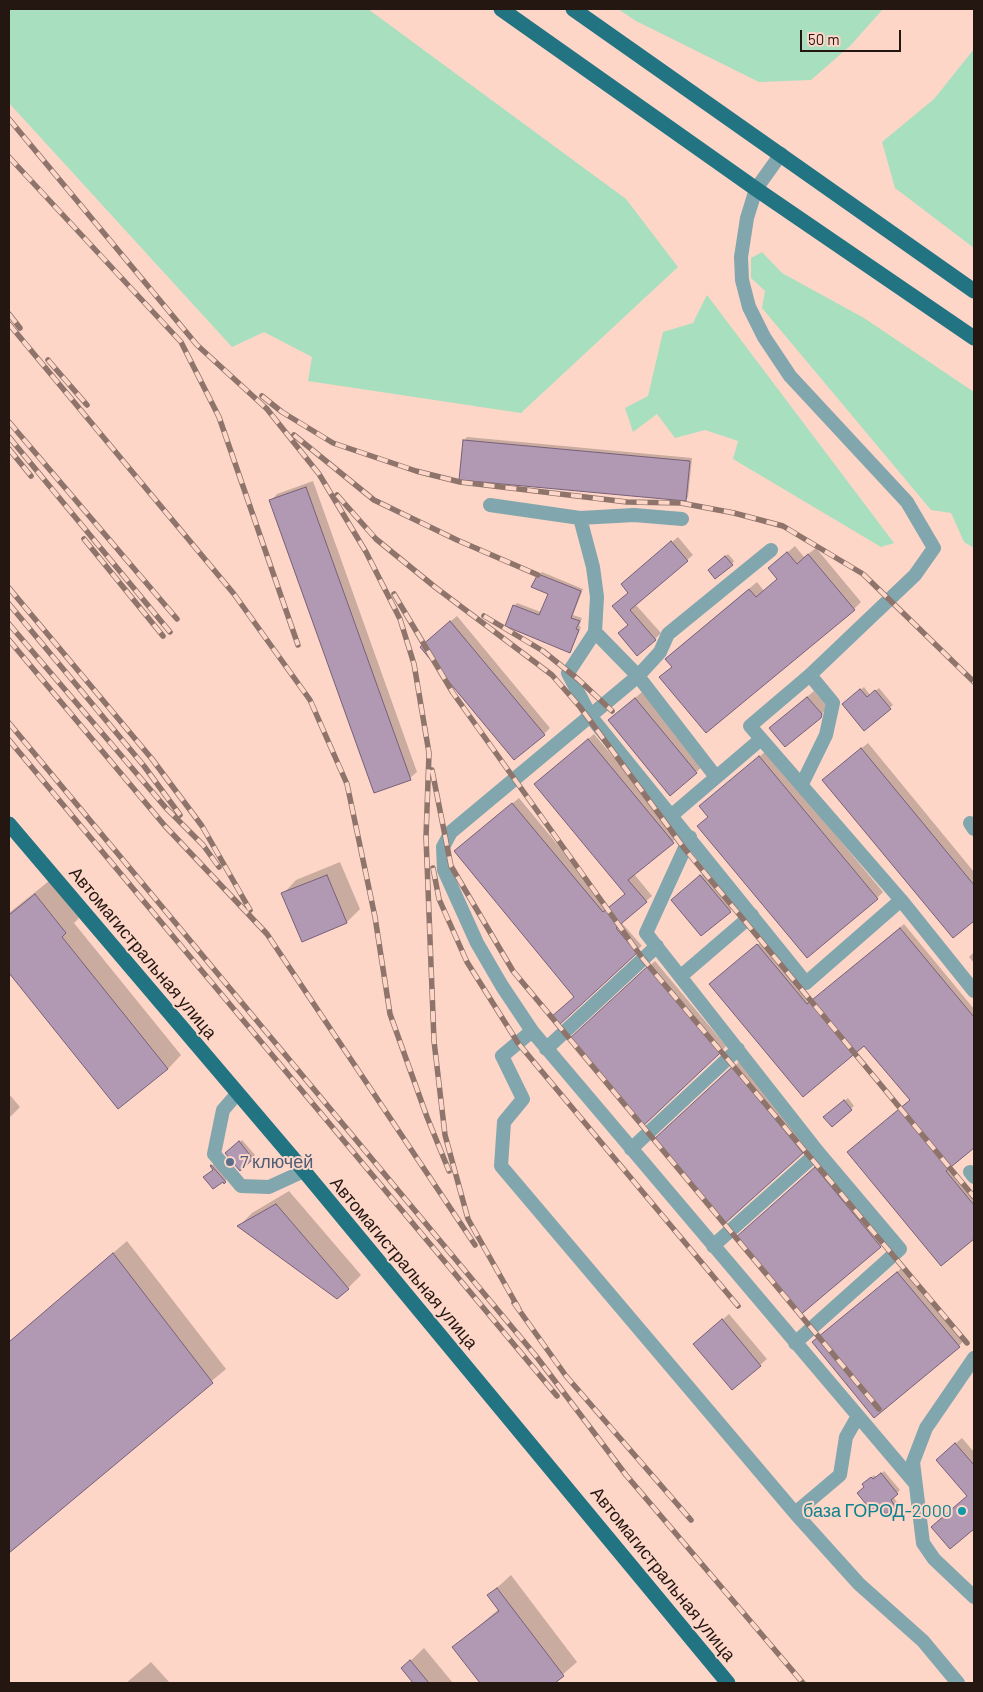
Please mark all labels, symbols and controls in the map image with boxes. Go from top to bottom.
scale bar [803,20,904,52]
text: 50 m [808,30,840,48]
street label: Автомагистральная улица [65,862,221,1044]
place label: 7 ключей [240,1151,313,1173]
marker: 7 ключей [224,1156,236,1168]
street label: Автомагистральная улица [326,1172,482,1354]
street label: Автомагистральная улица [586,1482,740,1666]
place label: база ГОРОД-2000 [803,1500,952,1522]
marker: база ГОРОД-2000 [956,1505,968,1517]

